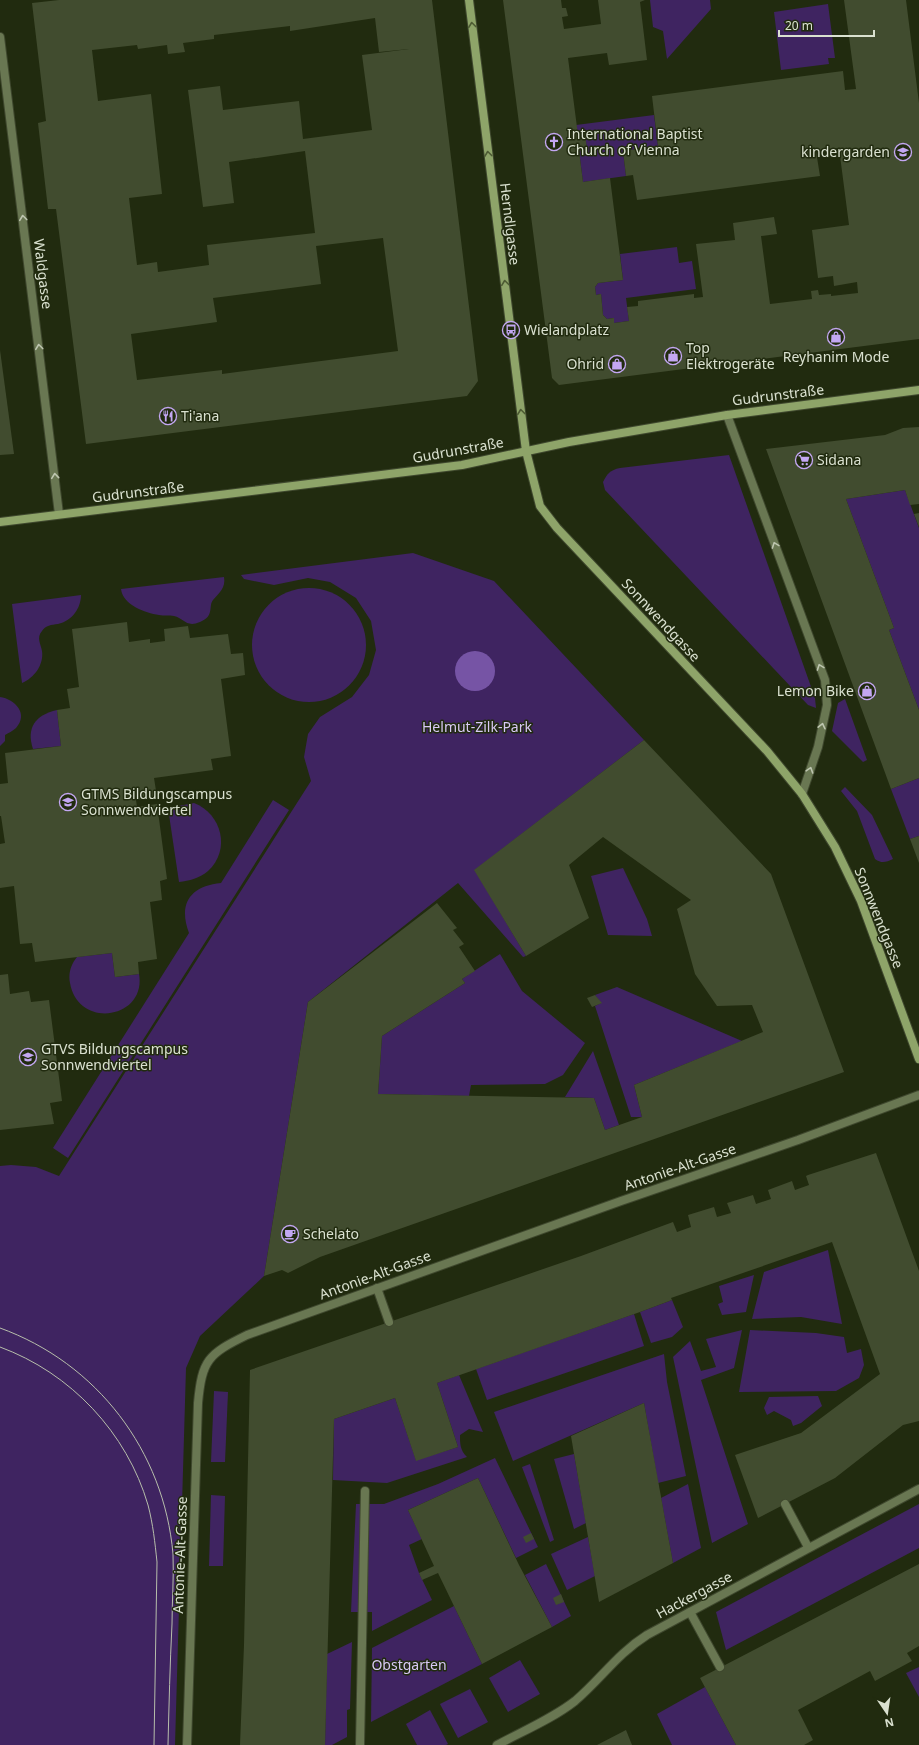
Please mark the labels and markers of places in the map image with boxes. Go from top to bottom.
place label: International Baptist Church of Vienna [567,124,703,159]
church icon: International Baptist Church of Vienna [544,132,564,152]
place label: kindergarden [801,142,890,161]
school or university icon: kindergarden [893,142,913,162]
bus stop icon: Wielandplatz [501,320,521,340]
place label: Wielandplatz [524,320,609,339]
shop icon: Reyhanim Mode [826,327,846,347]
place label: Top Elektrogeräte [686,338,775,373]
shop icon: Top Elektrogeräte [663,346,683,366]
place label: Reyhanim Mode [783,347,889,366]
place label: Ohrid [566,354,604,373]
shop icon: Ohrid [607,354,627,374]
restaurant icon: Ti'ana [158,406,178,426]
place label: Ti'ana [181,406,219,425]
supermarket icon: Sidana [794,450,814,470]
place label: Sidana [817,450,861,469]
place label: Lemon Bike [777,681,854,700]
shop icon: Lemon Bike [857,681,877,701]
place label: GTMS Bildungscampus Sonnwendviertel [81,784,232,819]
school or university icon: GTMS Bildungscampus Sonnwendviertel [58,792,78,812]
place label: GTVS Bildungscampus Sonnwendviertel [41,1039,188,1074]
school or university icon: GTVS Bildungscampus Sonnwendviertel [18,1047,38,1067]
cafe icon: Schelato [280,1224,300,1244]
place label: Schelato [303,1224,359,1243]

